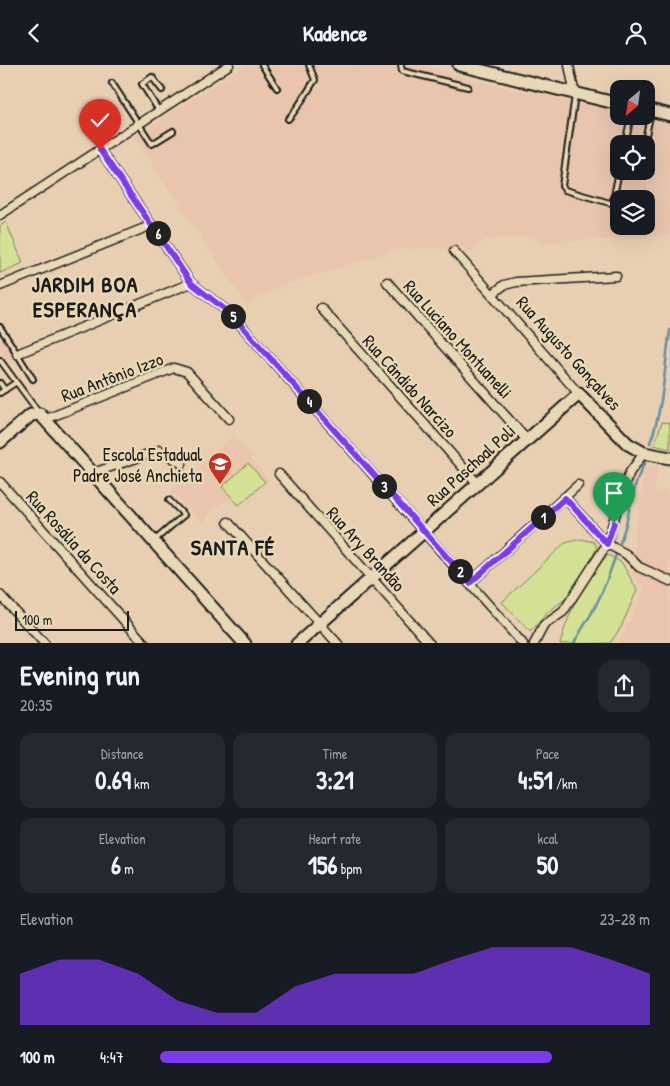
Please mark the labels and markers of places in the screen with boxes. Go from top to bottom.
pin [79,99,121,150]
pin: 6 [146,221,170,245]
pin: 5 [220,303,246,329]
pin: 4 [296,389,322,413]
place label: Escola Estadual Padre José Anchieta [73,442,202,488]
school or university icon: Escola Estadual Padre José Anchieta [207,451,233,485]
pin [593,472,635,523]
pin: 3 [372,473,396,499]
pin: 1 [530,505,556,529]
pin: 2 [448,559,472,583]

